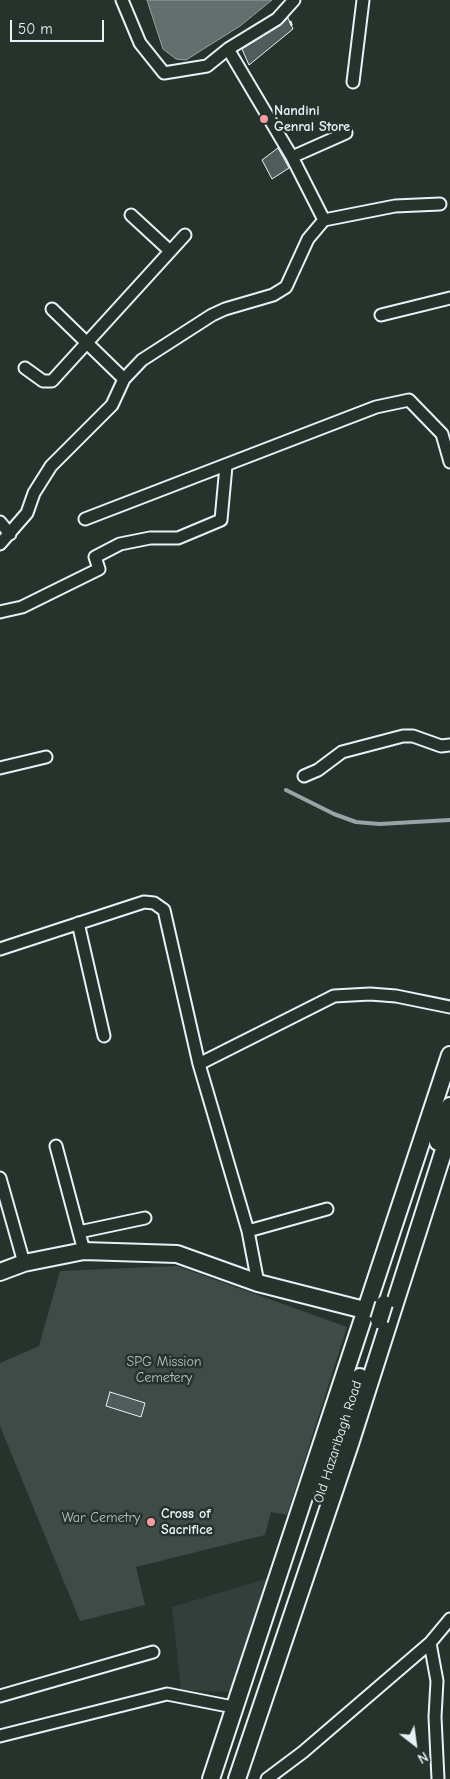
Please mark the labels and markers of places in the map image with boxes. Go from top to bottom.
place label: Nandini Genral Store [274,103,350,136]
marker: Nandini Genral Store [258,113,270,125]
place label: Cross of Sacrifice [161,1506,213,1538]
marker: Cross of Sacrifice [145,1516,157,1528]

